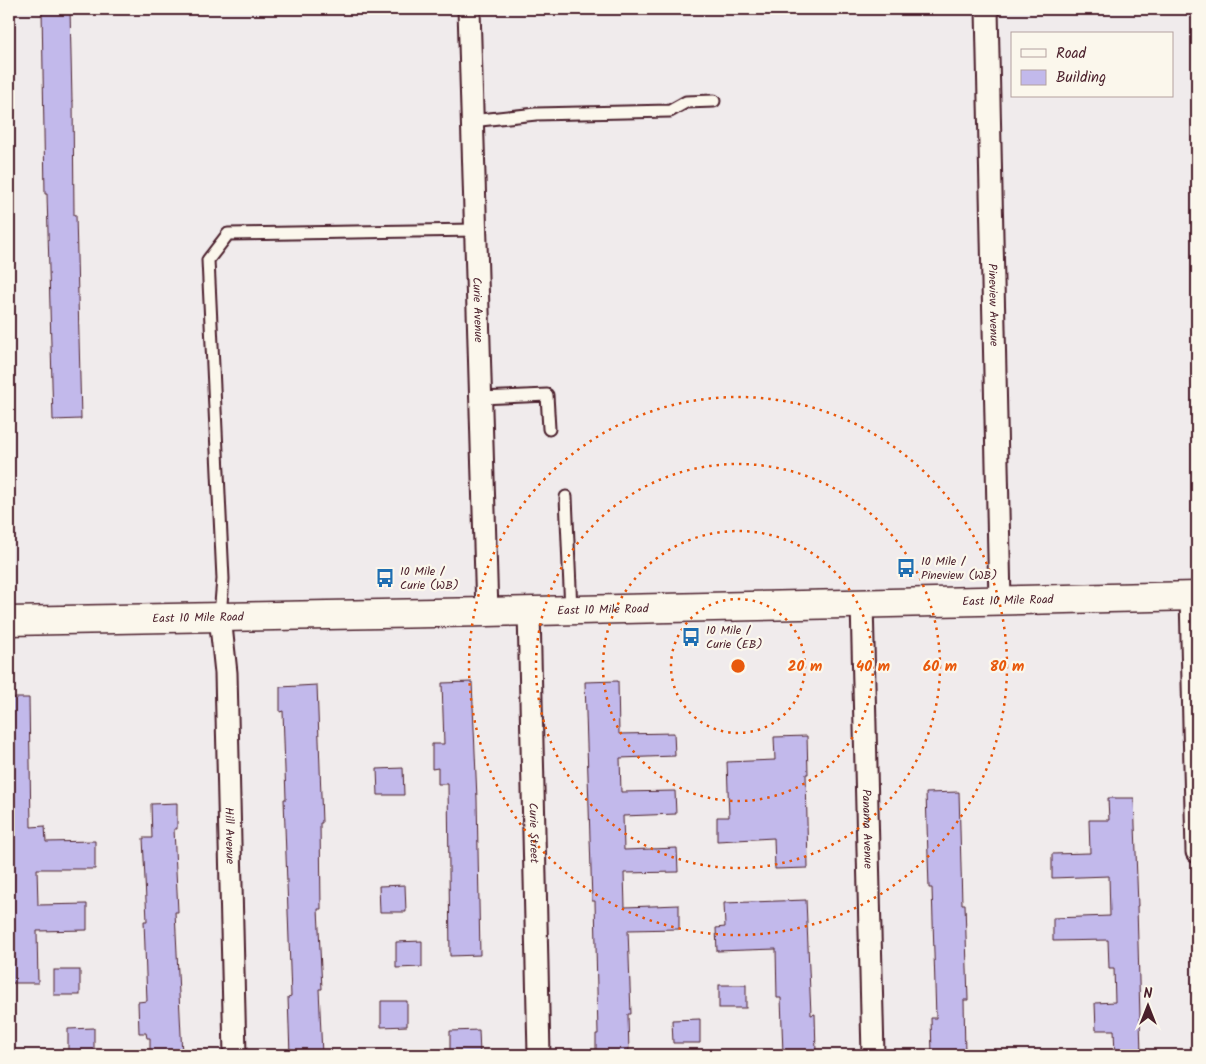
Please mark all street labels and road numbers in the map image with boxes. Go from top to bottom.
street label: Pineview Avenue [983,263,1004,347]
street label: Curie Avenue [468,277,488,343]
street label: East 10 Mile Road [962,590,1055,611]
street label: East 10 Mile Road [557,599,650,620]
street label: East 10 Mile Road [152,607,245,628]
street label: Panama Avenue [857,789,878,870]
street label: Curie Street [524,802,544,864]
street label: Hill Avenue [220,807,240,865]

